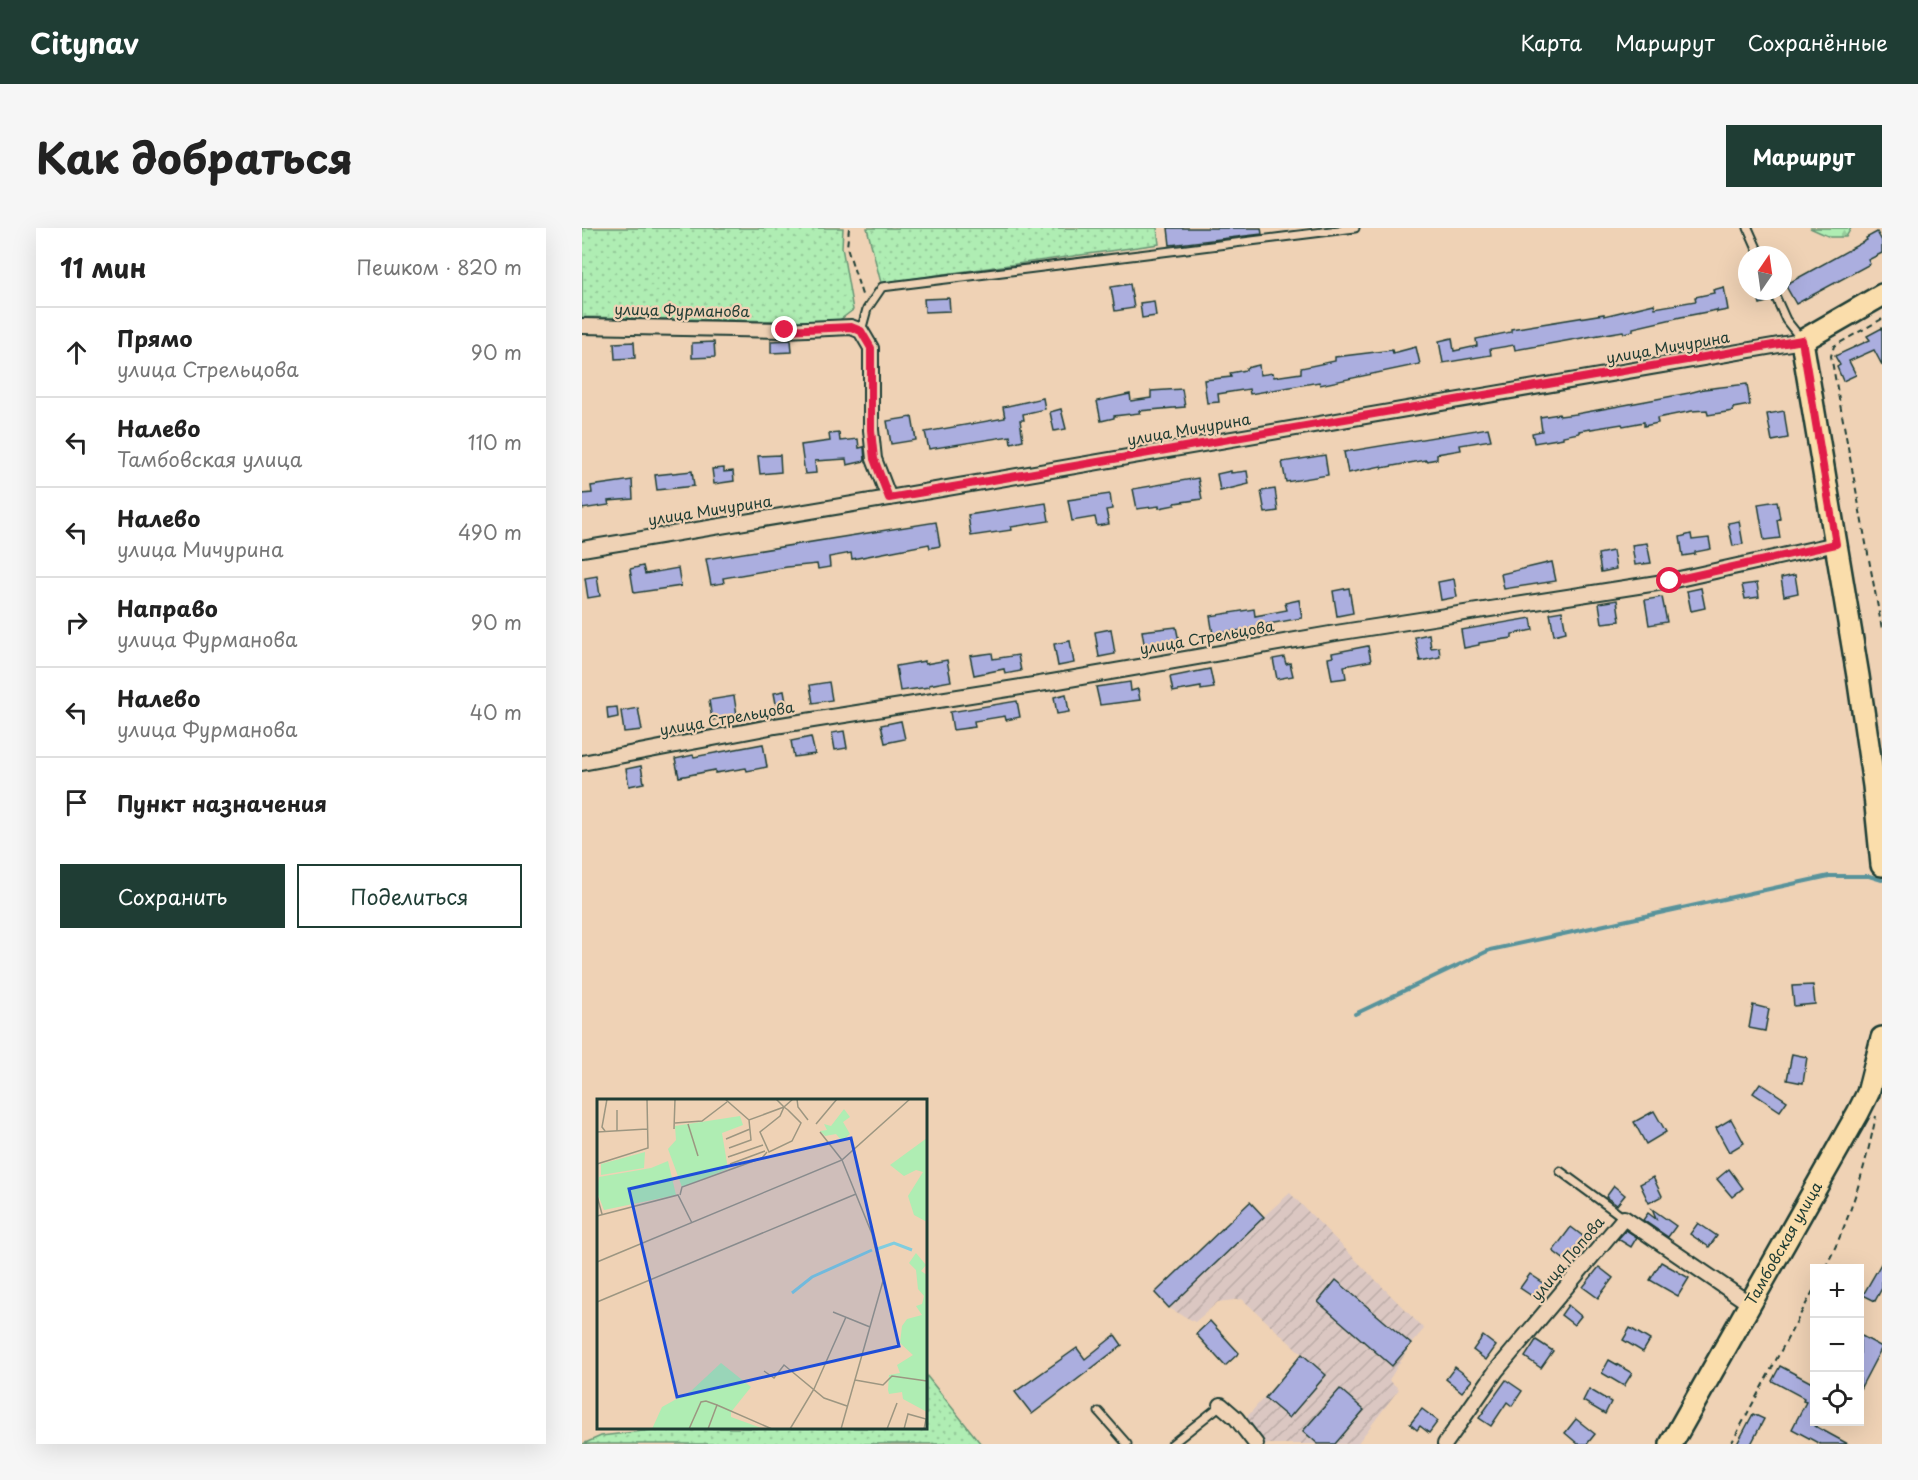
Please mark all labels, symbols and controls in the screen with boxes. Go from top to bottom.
text: Citynav [30,21,139,64]
text: Карта [1521,26,1582,58]
text: Маршрут [1615,26,1715,58]
text: Сохранённые [1748,26,1888,58]
text: Как добраться [36,125,353,188]
button: Маршрут [1726,125,1882,187]
north arrow [1738,246,1792,300]
text: 11 мин [60,248,146,287]
text: Пешком · 820 m [357,252,522,282]
street label: улица Фурманова [614,297,751,322]
route end [771,316,797,342]
text: Прямо [117,321,192,354]
street label: улица Мичурина [1604,324,1732,369]
icon: ahead [60,336,93,369]
text: 90 m [471,337,522,367]
text: улица Стрельцова [117,354,299,384]
street label: улица Мичурина [1125,406,1253,451]
text: Налево [117,411,200,444]
icon: left [60,426,93,459]
text: 110 m [468,427,522,457]
text: Тамбовская улица [117,444,302,474]
street label: улица Мичурина [646,488,774,531]
text: Налево [117,501,200,534]
icon: left [60,516,93,549]
text: 490 m [458,517,522,547]
text: улица Мичурина [117,534,284,564]
route start [1656,567,1682,593]
text: Направо [117,591,218,624]
icon: right [60,606,93,639]
text: 90 m [471,607,522,637]
street label: улица Стрельцова [1138,613,1276,660]
text: улица Фурманова [117,624,297,654]
text: Налево [117,681,200,714]
street label: улица Стрельцова [658,694,796,741]
icon: left [60,696,93,729]
text: 40 m [470,697,522,727]
text: улица Фурманова [117,714,297,744]
icon: arrive [60,786,93,819]
text: Пункт назначения [117,786,327,819]
button: Сохранить [60,864,285,928]
button: Поделиться [297,864,522,928]
inset map [597,1099,927,1429]
street label: Тамбовская улица [1739,1176,1827,1309]
street label: улица Попова [1525,1210,1610,1305]
map controls [1810,1264,1864,1426]
button: + [1810,1264,1864,1318]
button: − [1810,1318,1864,1372]
button: locate [1810,1372,1864,1426]

